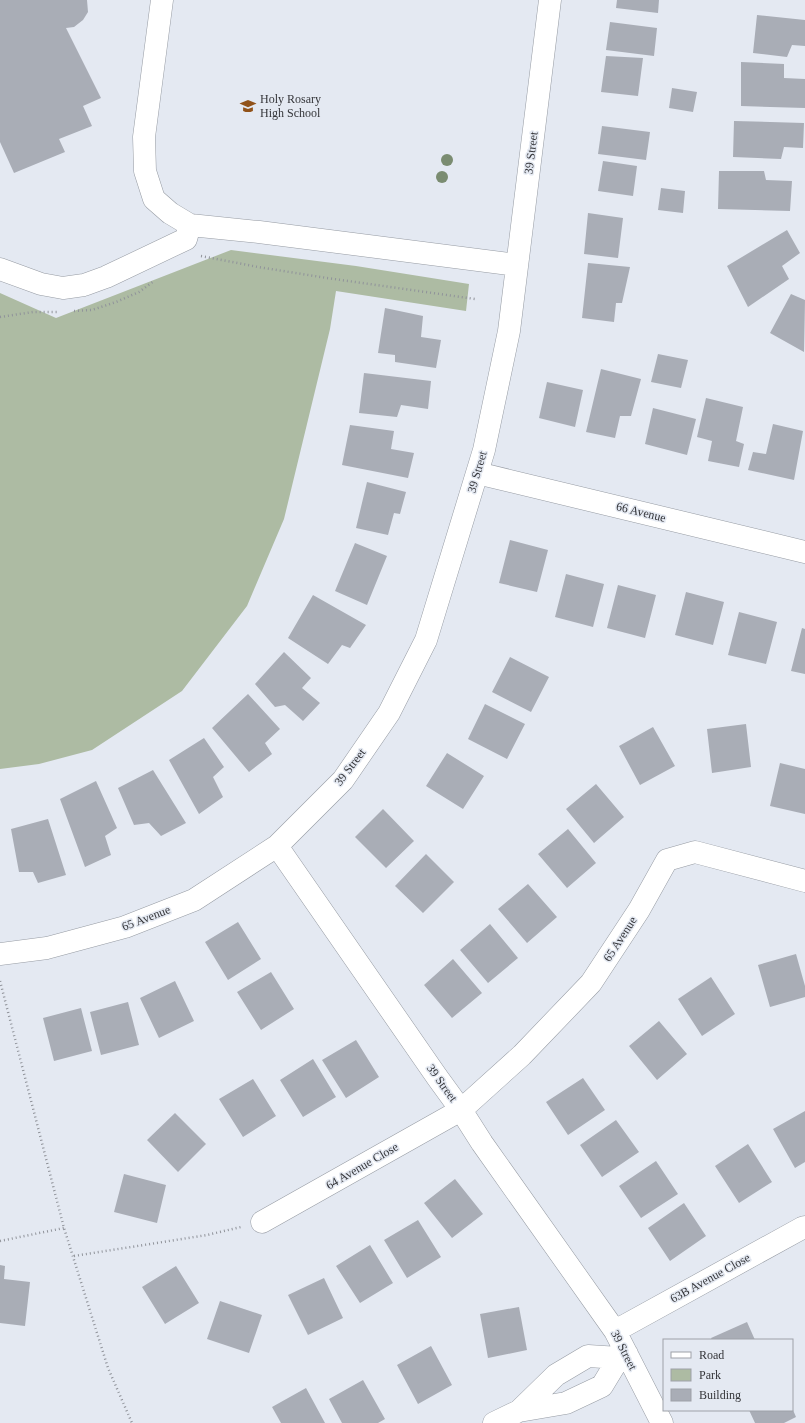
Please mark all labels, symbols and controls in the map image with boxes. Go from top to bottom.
place label: Holy Rosary High School [260,92,321,120]
school or university icon: Holy Rosary High School [239,97,257,115]
street label: 39 Street [521,130,541,175]
street label: 39 Street [464,449,490,495]
street label: 66 Avenue [615,499,667,525]
street label: 39 Street [331,745,369,788]
street label: 65 Avenue [120,902,172,934]
street label: 65 Avenue [600,914,640,964]
street label: 39 Street [424,1061,461,1105]
street label: 64 Avenue Close [323,1140,401,1192]
street label: 63B Avenue Close [668,1250,752,1306]
street label: 39 Street [608,1328,640,1373]
legend [663,1339,793,1411]
text: Road [699,1348,724,1362]
text: Park [699,1368,721,1382]
text: Building [699,1388,741,1402]

